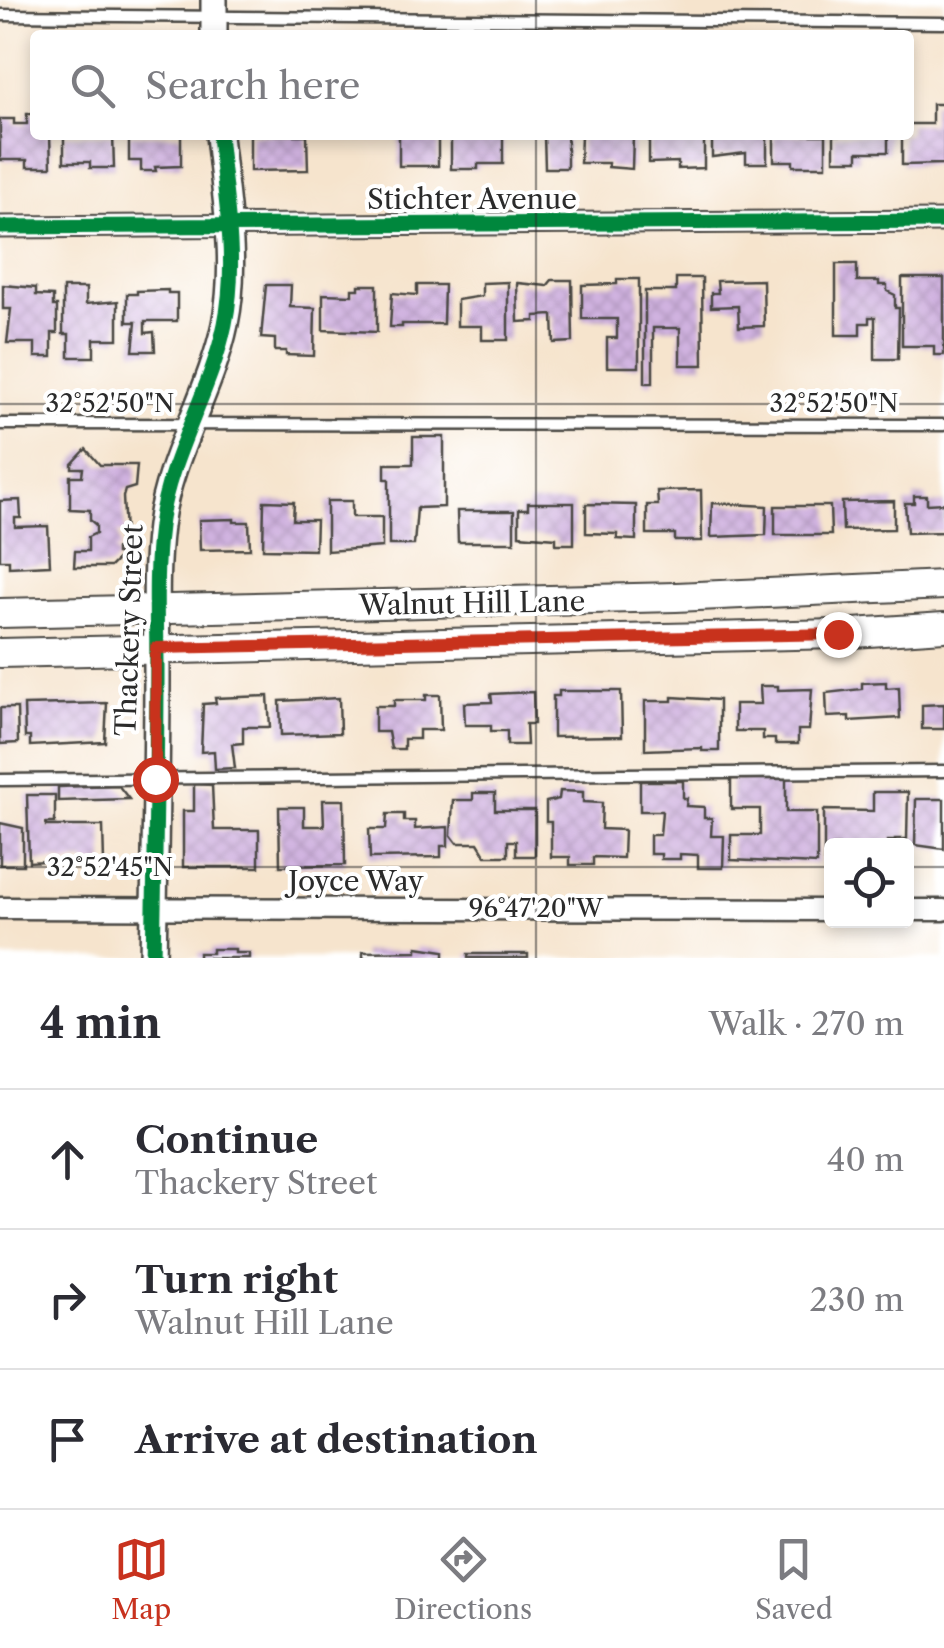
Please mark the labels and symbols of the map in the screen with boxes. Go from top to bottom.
street label: Stichter Avenue [367,182,577,216]
text: 32°52'50"N [45,388,175,419]
text: 32°52'50"N [769,388,899,419]
street label: Thackery Street [108,523,150,737]
street label: Walnut Hill Lane [358,584,585,622]
route end [816,612,862,658]
route start [133,757,179,803]
text: 32°52'45"N [47,852,173,883]
street label: Joyce Way [284,864,424,898]
text: 96°47'20"W [469,893,604,924]

